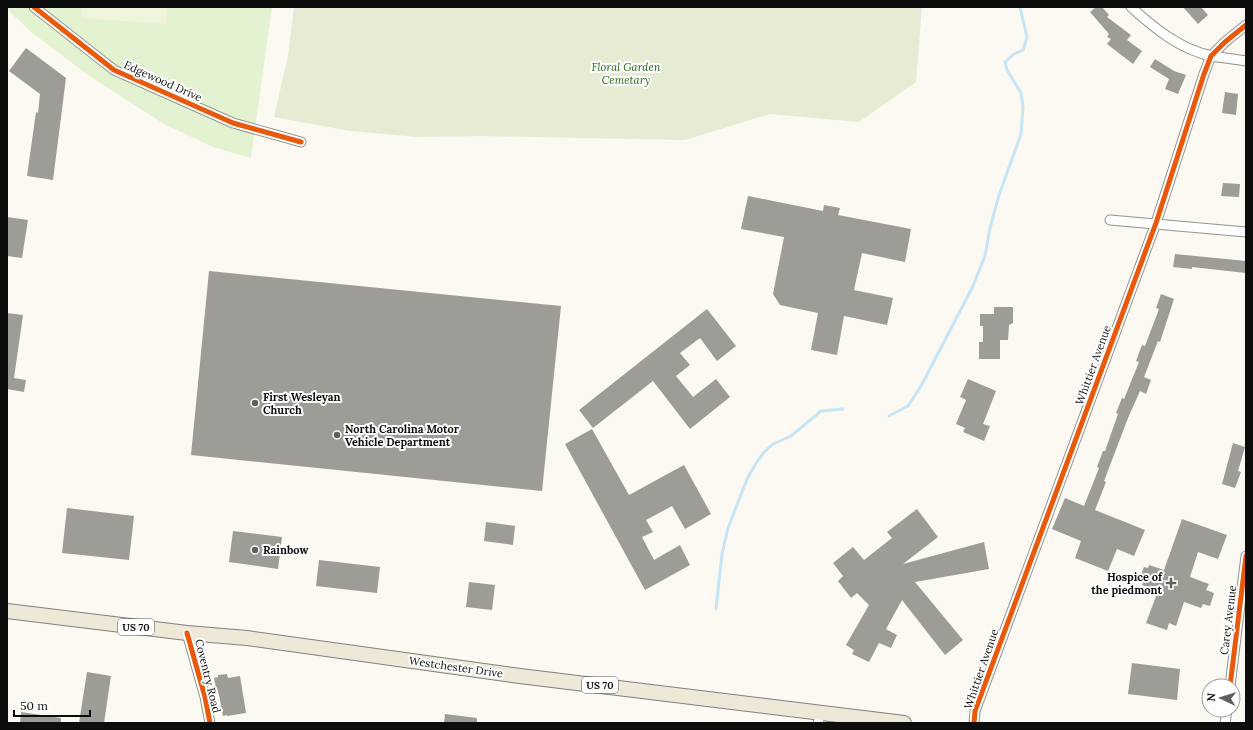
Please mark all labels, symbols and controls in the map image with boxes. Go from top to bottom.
street label: Edgewood Drive [122,58,204,104]
park label: Floral Garden Cemetary [592,60,661,87]
street label: Whittier Avenue [1072,323,1114,407]
place label: First Wesleyan Church [263,390,341,417]
marker: First Wesleyan Church [250,398,260,408]
place label: North Carolina Motor Vehicle Department [345,422,460,449]
marker: North Carolina Motor Vehicle Department [332,430,342,440]
place label: Rainbow [263,543,308,557]
marker: Rainbow [250,545,260,555]
place label: Hospice of the piedmont [1091,570,1163,597]
marker: Hospice of the piedmont [1165,577,1177,589]
street label: Carey Avenue [1217,584,1239,656]
road number: US 70 [118,619,154,635]
street label: Whittier Avenue [961,627,1001,711]
street label: Coventry Road [192,638,224,715]
street label: Westchester Drive [408,653,504,681]
road number: US 70 [582,677,618,693]
north arrow [1201,678,1241,718]
scale bar [14,692,90,718]
text: N [1204,692,1218,702]
text: 50 m [20,698,48,713]

